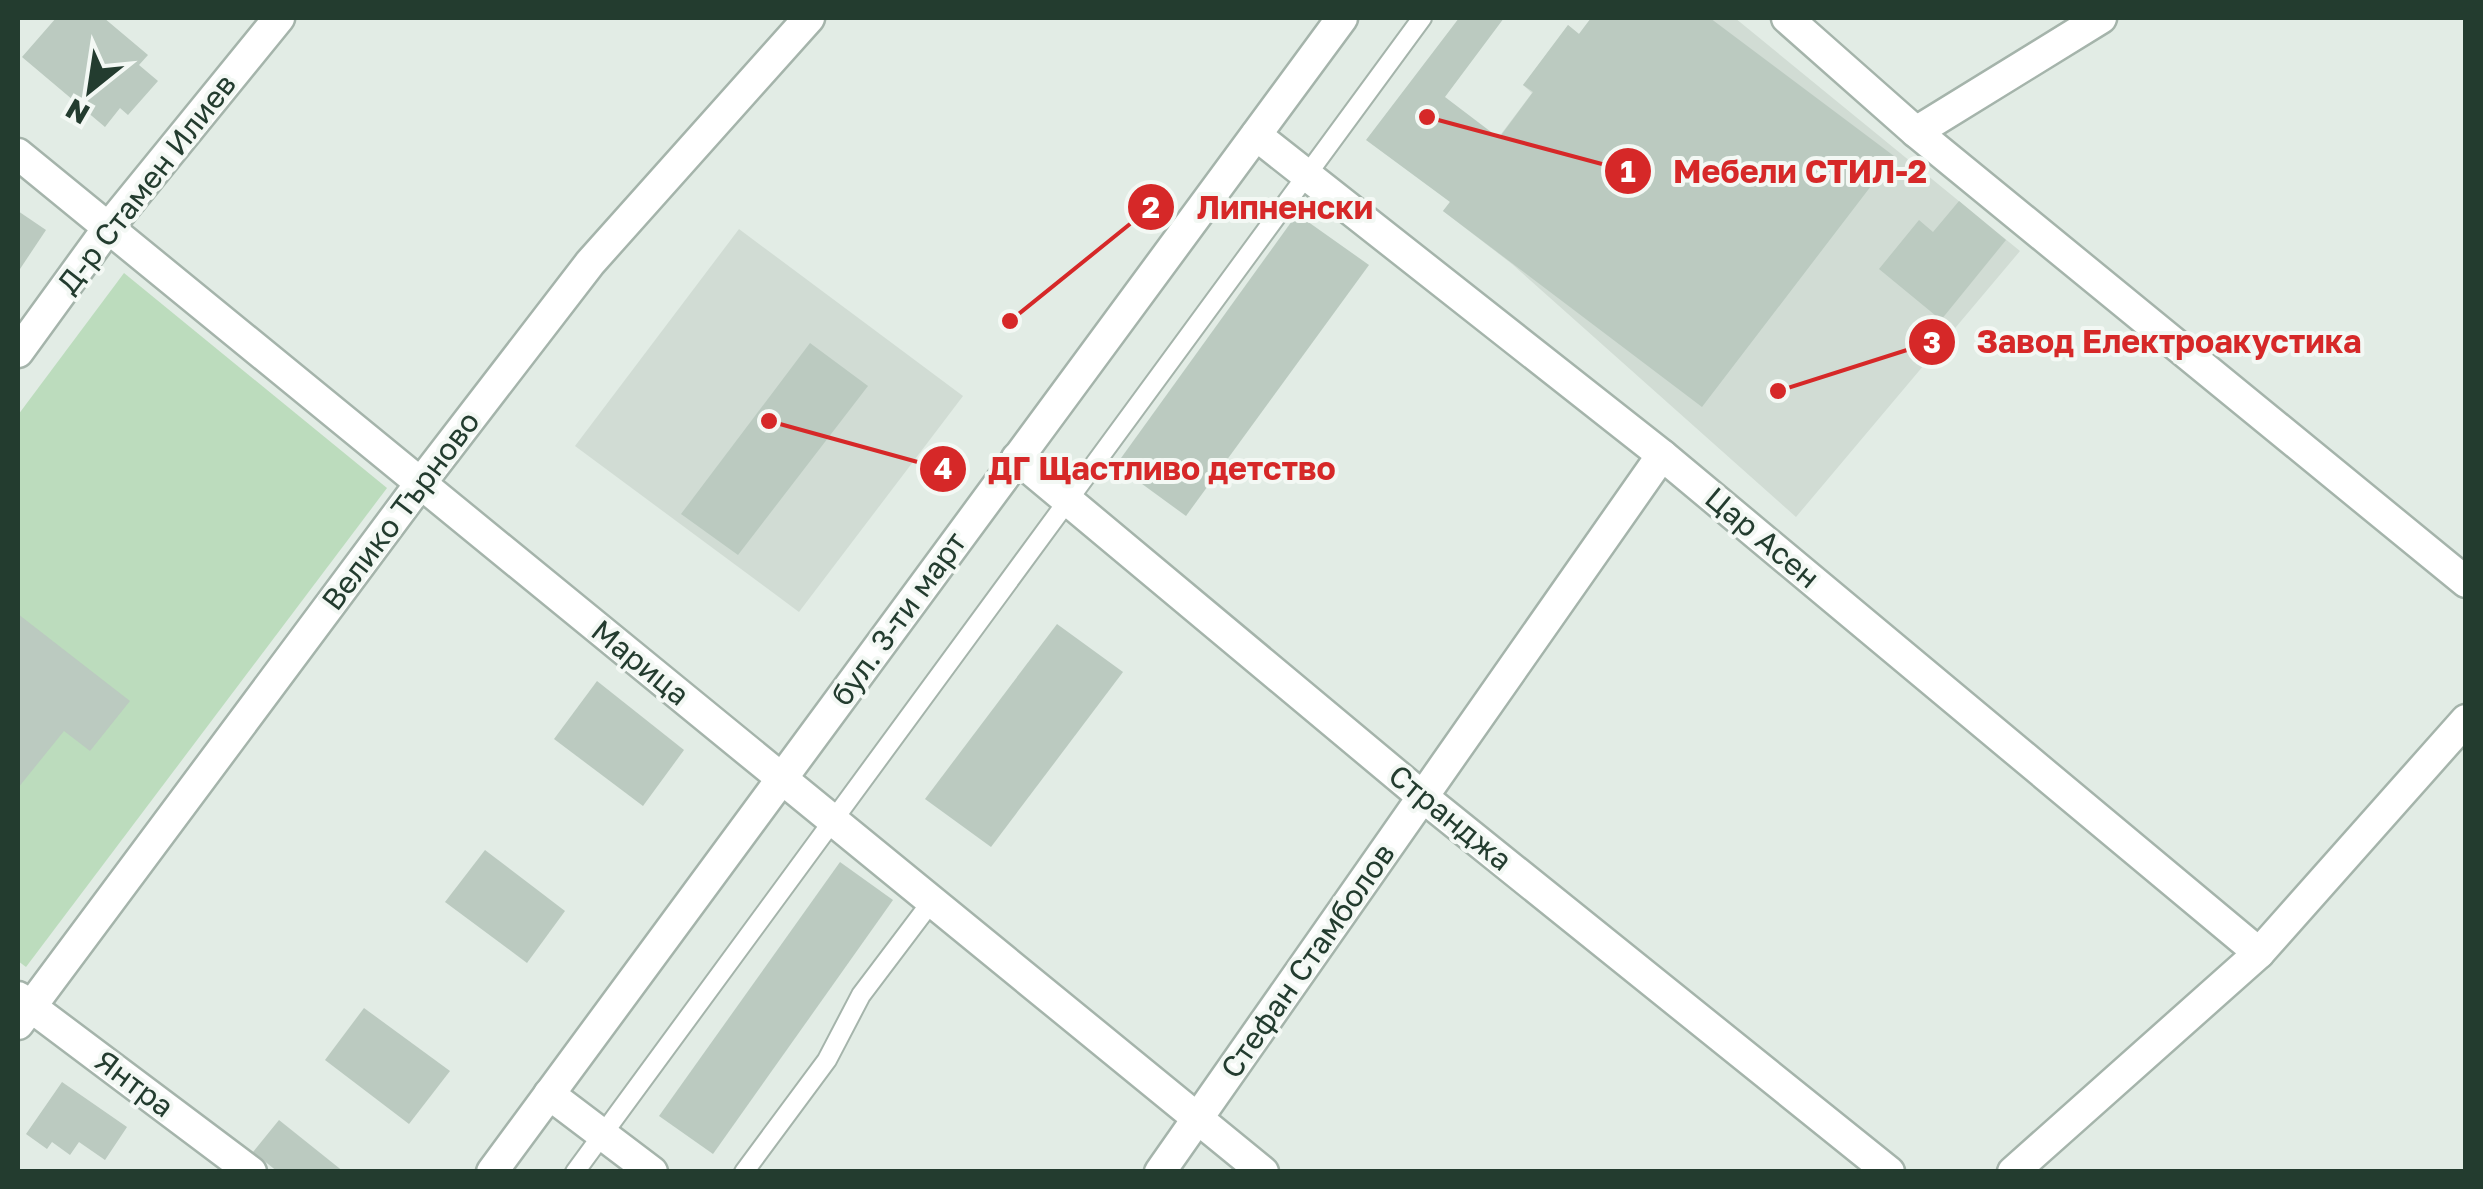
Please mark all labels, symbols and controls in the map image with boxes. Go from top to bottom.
north arrow [40,40,140,140]
street label: Д-р Стамен Илиев [49,67,243,300]
text: N [60,92,95,132]
callout: Мебели СТИЛ-2 [1603,140,1947,202]
text: Мебели СТИЛ-2 [1673,152,1927,190]
text: 1 [1620,153,1636,189]
callout: Липненски [1126,176,1393,238]
text: Липненски [1197,188,1373,226]
text: 2 [1142,189,1160,225]
callout: Завод Електроакустика [1907,311,2382,373]
text: Завод Електроакустика [1976,322,2362,360]
text: 3 [1923,324,1941,360]
street label: Велико Търново [314,404,487,617]
callout: ДГ Щастливо детство [918,438,1355,500]
text: ДГ Щастливо детство [988,449,1336,487]
text: 4 [934,450,952,486]
street label: Цар Асен [1698,479,1827,595]
street label: бул. 3-ти март [823,524,973,712]
street label: Марица [584,612,697,713]
street label: Странджа [1382,757,1519,878]
street label: Стефан Стамболов [1213,836,1402,1085]
street label: Янтра [88,1042,181,1124]

